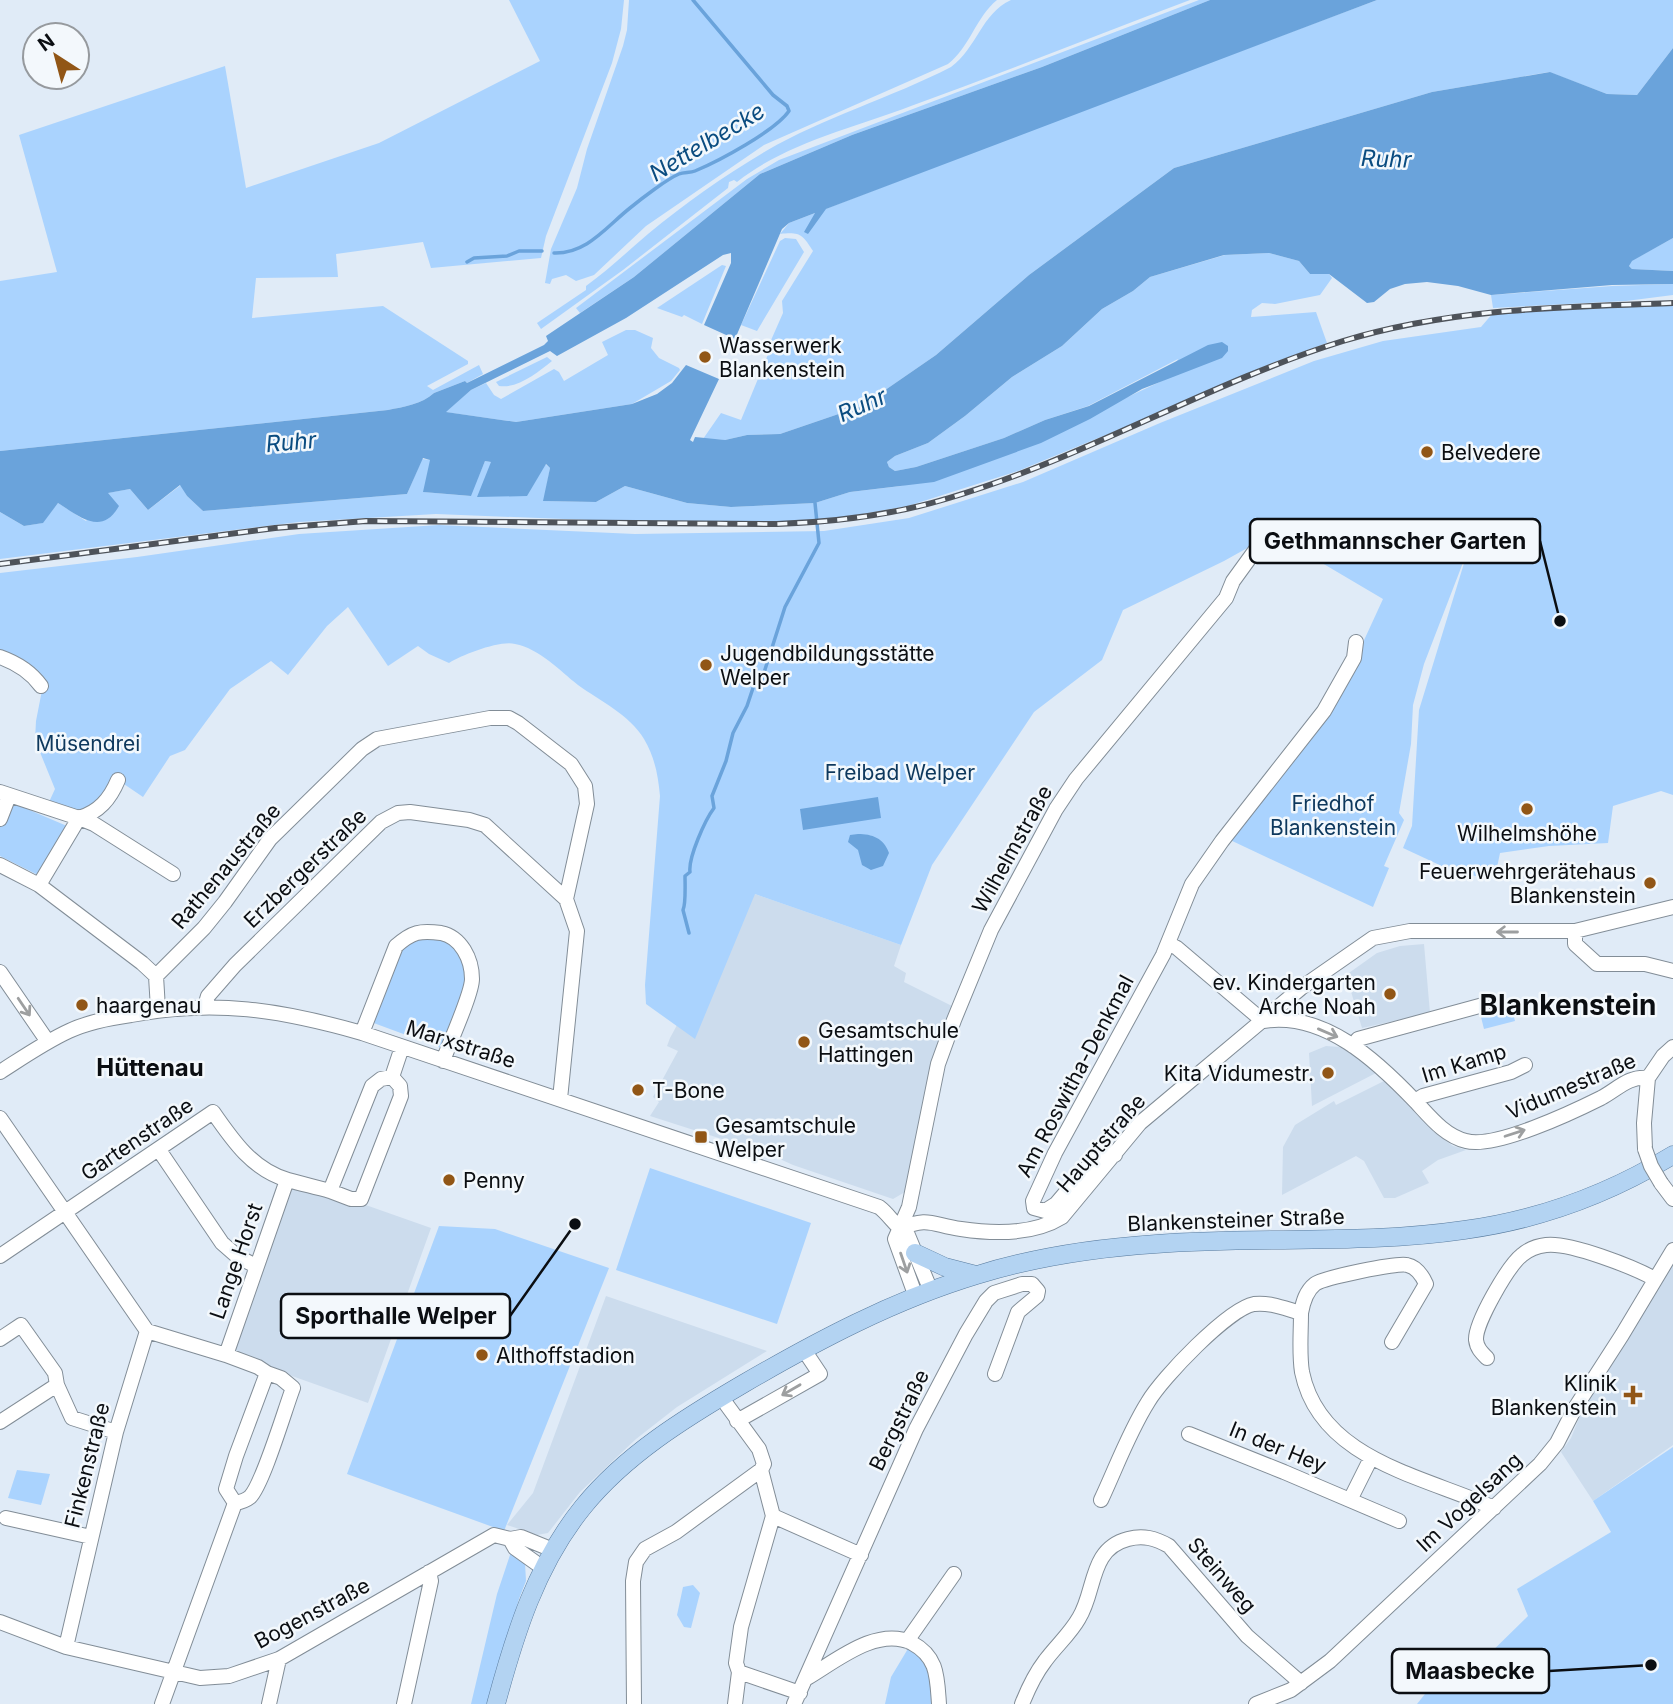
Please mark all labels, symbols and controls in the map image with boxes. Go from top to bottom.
north arrow [21,21,91,91]
text: N [34,29,59,56]
water label: Nettelbecke [644,97,770,187]
water label: Ruhr [1360,144,1413,174]
place label: Wasserwerk Blankenstein [719,333,845,382]
marker: Wasserwerk Blankenstein [697,349,713,365]
water label: Ruhr [833,381,892,428]
water label: Ruhr [265,426,319,458]
place label: Belvedere [1441,440,1541,465]
marker: Belvedere [1419,444,1435,460]
callout: Gethmannscher Garten [1250,519,1540,563]
text: Gethmannscher Garten [1264,527,1526,555]
place label: Jugendbildungsstätte Welper [720,641,935,690]
marker: Jugendbildungsstätte Welper [698,657,714,673]
park label: Müsendrei [36,731,140,756]
park label: Freibad Welper [825,760,975,785]
street label: Wilhelmstraße [967,781,1057,917]
park label: Friedhof Blankenstein [1270,791,1396,840]
street label: Rathenaustraße [166,798,286,934]
marker: Wilhelmshöhe [1519,801,1535,817]
street label: Erzbergerstraße [239,803,371,933]
place label: Wilhelmshöhe [1457,821,1597,846]
place label: Feuerwehrgerätehaus Blankenstein [1419,859,1636,908]
marker: Feuerwehrgerätehaus Blankenstein [1642,875,1658,891]
one-way arrow [1496,925,1519,939]
place label: ev. Kindergarten Arche Noah [1213,970,1376,1019]
street label: Am Roswitha-Denkmal [1011,971,1139,1181]
marker: ev. Kindergarten Arche Noah [1382,986,1398,1002]
district label: Blankenstein [1480,988,1656,1022]
place label: haargenau [96,993,201,1018]
one-way arrow [17,997,31,1016]
marker: haargenau [74,997,90,1013]
street label: Marxstraße [403,1015,519,1073]
place label: Gesamtschule Hattingen [818,1018,959,1067]
one-way arrow [1317,1028,1338,1041]
marker: Gesamtschule Hattingen [796,1034,812,1050]
street label: Im Kamp [1419,1038,1509,1088]
street label: Vidumestraße [1502,1047,1640,1125]
district label: Hüttenau [96,1053,204,1082]
place label: Kita Vidumestr. [1164,1061,1314,1086]
marker: Kita Vidumestr. [1320,1065,1336,1081]
place label: T-Bone [652,1078,725,1103]
marker: T-Bone [630,1082,646,1098]
street label: Hauptstraße [1051,1089,1151,1197]
street label: Gartenstraße [76,1092,198,1186]
place label: Gesamtschule Welper [715,1113,856,1162]
one-way arrow [1504,1126,1526,1139]
marker: Gesamtschule Welper [693,1129,709,1145]
place label: Penny [463,1168,525,1193]
marker: Penny [441,1172,457,1188]
street label: Lange Horst [204,1200,268,1322]
street label: Blankensteiner Straße [1127,1204,1345,1236]
one-way arrow [899,1252,911,1274]
callout: Sporthalle Welper [281,1294,510,1338]
text: Sporthalle Welper [295,1302,497,1330]
place label: Althoffstadion [496,1343,635,1368]
marker: Althoffstadion [474,1347,490,1363]
street label: Bergstraße [864,1365,934,1475]
place label: Klinik Blankenstein [1491,1371,1617,1420]
one-way arrow [781,1383,801,1397]
marker: Klinik Blankenstein [1623,1385,1643,1405]
street label: Finkenstraße [59,1400,115,1530]
street label: In der Hey [1226,1416,1330,1478]
street label: Im Vogelsang [1411,1447,1527,1557]
street label: Steinweg [1182,1532,1262,1618]
street label: Bogenstraße [250,1572,374,1654]
callout: Maasbecke [1392,1649,1549,1693]
text: Maasbecke [1405,1657,1535,1685]

